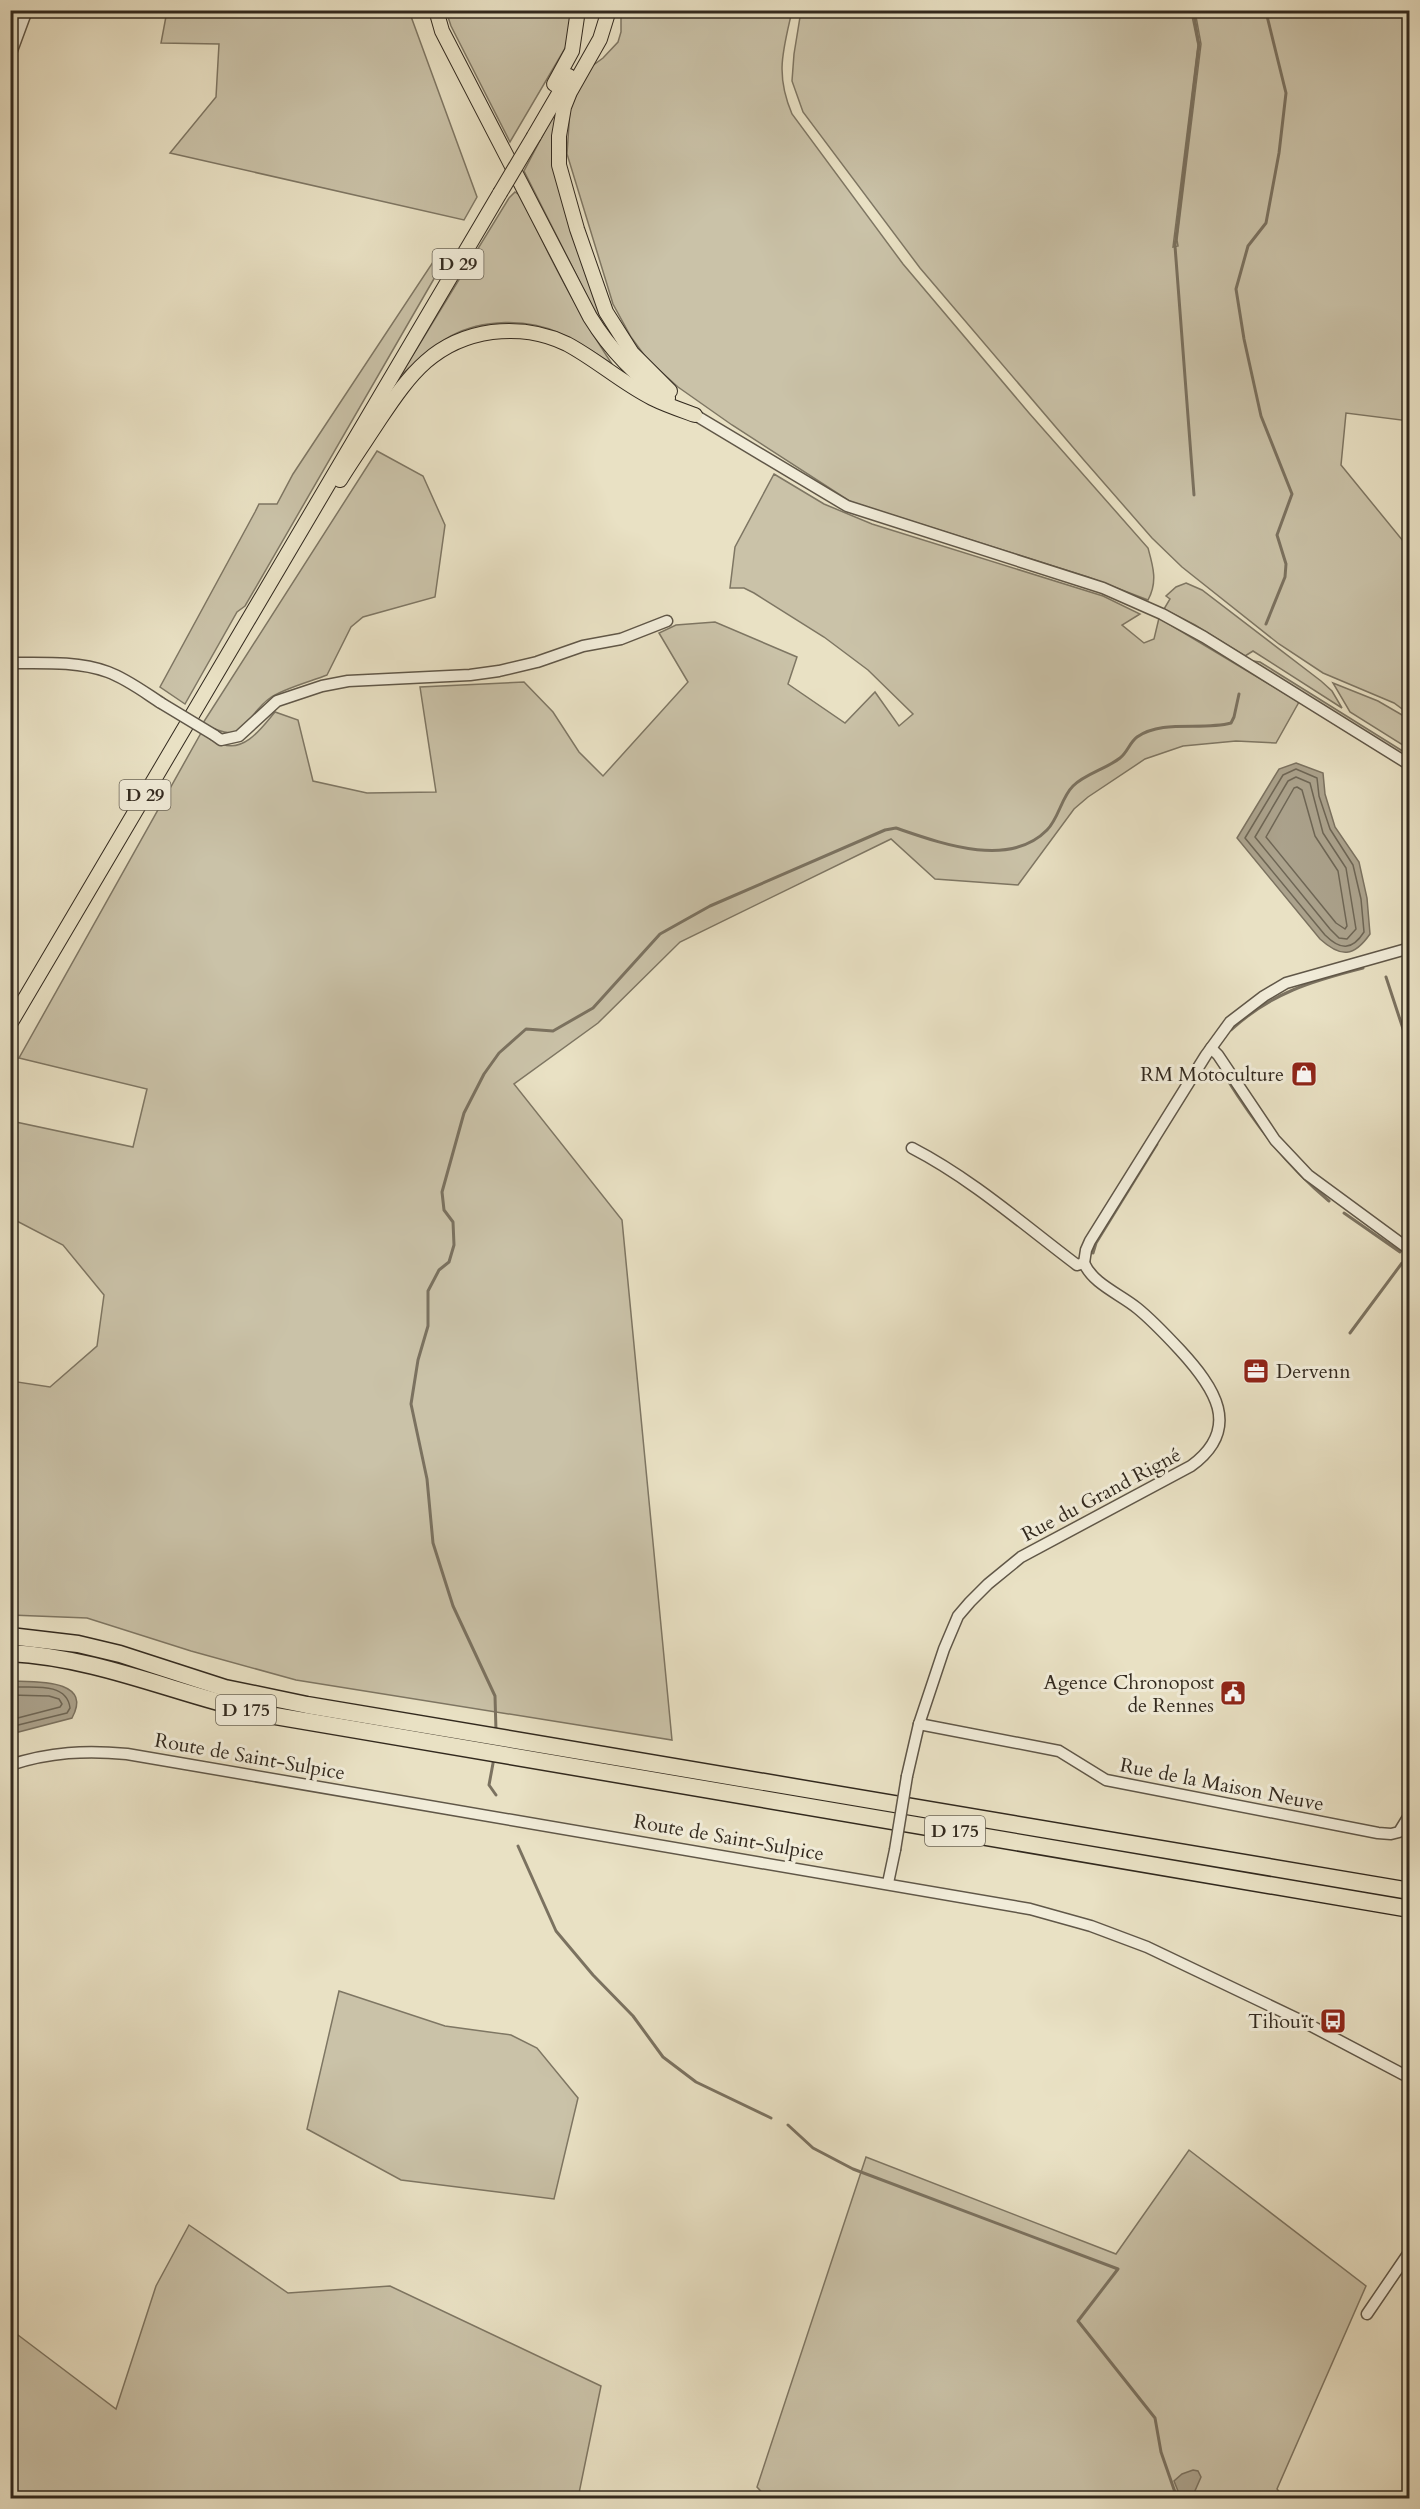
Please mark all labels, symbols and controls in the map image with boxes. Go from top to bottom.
road number: D 29 [432,249,484,279]
road number: D 29 [120,780,170,810]
shop icon: RM Motoculture [1289,1059,1319,1089]
place label: RM Motoculture [1140,1061,1284,1088]
office icon: Dervenn [1241,1356,1271,1386]
place label: Dervenn [1276,1358,1351,1385]
street label: Rue du Grand Rigné [1017,1441,1186,1548]
place label: Agence Chronopost de Rennes [1044,1669,1215,1719]
public building icon: Agence Chronopost de Rennes [1218,1678,1248,1708]
road number: D 175 [216,1695,276,1725]
street label: Route de Saint-Sulpice [153,1726,347,1787]
street label: Rue de la Maison Neuve [1118,1751,1326,1818]
street label: Route de Saint-Sulpice [632,1807,826,1868]
road number: D 175 [925,1816,985,1846]
bus stop icon: Tihouït [1318,2006,1348,2036]
place label: Tihouït [1248,2008,1315,2035]

